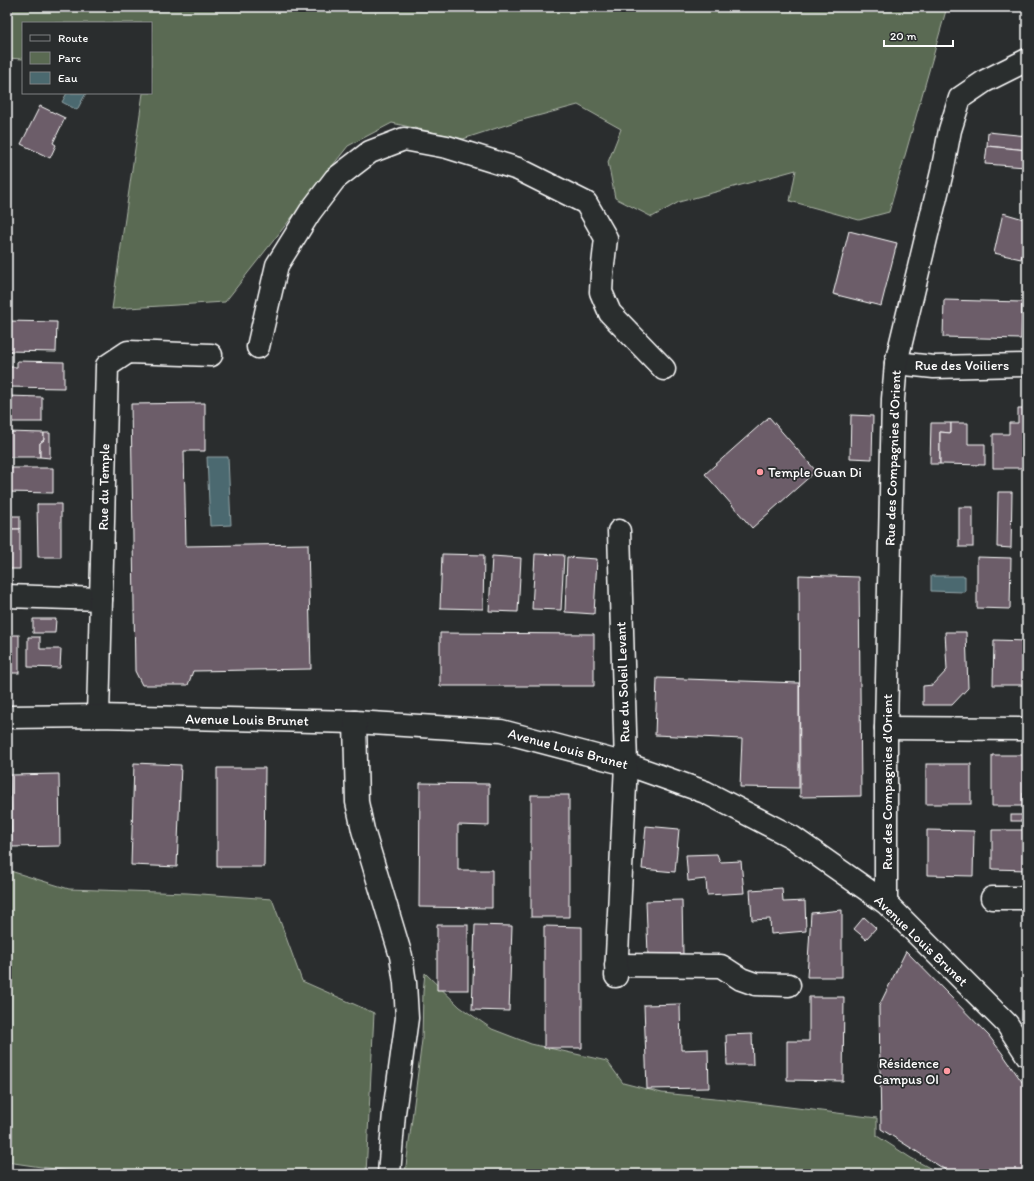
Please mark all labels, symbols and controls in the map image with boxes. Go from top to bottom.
legend [22,22,152,94]
scale bar [884,22,953,48]
text: 20 m [890,29,917,43]
text: Route [58,31,88,45]
text: Parc [58,51,81,65]
text: Eau [58,71,78,85]
street label: Rue des Voiliers [915,357,1009,374]
street label: Rue des Compagnies d'Orient [881,370,905,546]
street label: Rue du Temple [95,443,113,531]
place label: Temple Guan Di [768,464,862,481]
marker: Temple Guan Di [755,467,765,477]
street label: Rue du Soleil Levant [612,621,634,743]
street label: Rue des Compagnies d'Orient [879,694,896,870]
street label: Avenue Louis Brunet [185,710,309,730]
street label: Avenue Louis Brunet [506,725,630,773]
street label: Avenue Louis Brunet [871,892,971,990]
place label: Résidence Campus OI [873,1055,939,1088]
marker: Résidence Campus OI [942,1066,952,1076]

